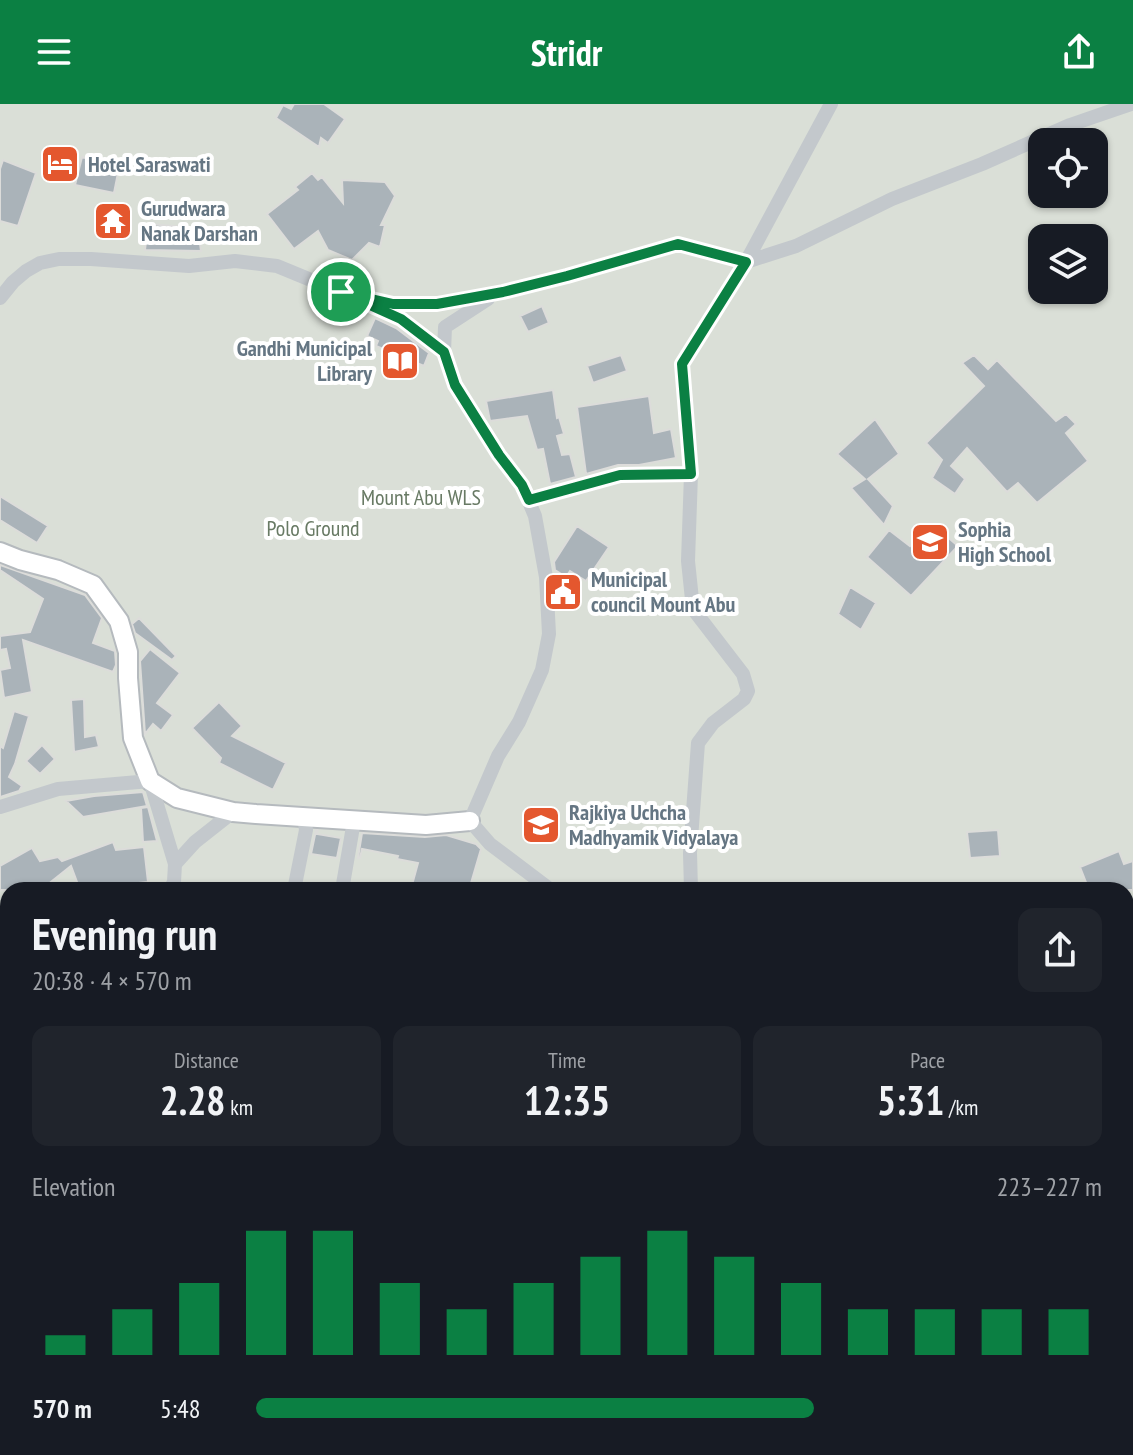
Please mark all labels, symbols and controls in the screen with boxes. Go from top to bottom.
text: Stridr [531,29,602,76]
icon: menu [32,30,76,74]
icon: share [1057,30,1101,74]
map controls [1028,128,1108,304]
button: locate [1028,128,1108,208]
hotel icon: Hotel Saraswati [39,143,81,185]
place label: Hotel Saraswati [88,150,211,178]
place label: Gurudwara Nanak Darshan [141,194,258,247]
temple icon: Gurudwara Nanak Darshan [92,200,134,242]
button: layers [1028,224,1108,304]
pin [307,258,375,326]
icon: arrive [319,270,363,314]
place label: Gandhi Municipal Library [237,334,373,387]
library icon: Gandhi Municipal Library [379,340,421,382]
park label: Mount Abu WLS [361,483,481,511]
park label: Polo Ground [266,514,360,542]
place label: Sophia High School [958,515,1052,568]
school or university icon: Sophia High School [909,521,951,563]
place label: Municipal council Mount Abu [591,565,735,618]
public building icon: Municipal council Mount Abu [542,571,584,613]
place label: Rajkiya Uchcha Madhyamik Vidyalaya [569,798,738,851]
school or university icon: Rajkiya Uchcha Madhyamik Vidyalaya [520,804,562,846]
text: Evening run [32,905,217,962]
button: share [1018,908,1102,992]
text: 20:38 · 4 × 570 m [32,964,192,997]
text: Distance [174,1046,239,1074]
text: Time [548,1046,586,1074]
text: Pace [910,1046,945,1074]
text: 2.28 [160,1074,225,1126]
text: 12:35 [524,1074,610,1126]
text: 5:31 [877,1074,944,1126]
text: km [225,1093,253,1121]
text: /km [944,1093,978,1121]
text: Elevation [32,1170,115,1203]
text: 223–227 m [997,1170,1102,1203]
text: 570 m [32,1392,92,1425]
text: 5:48 [160,1392,200,1425]

